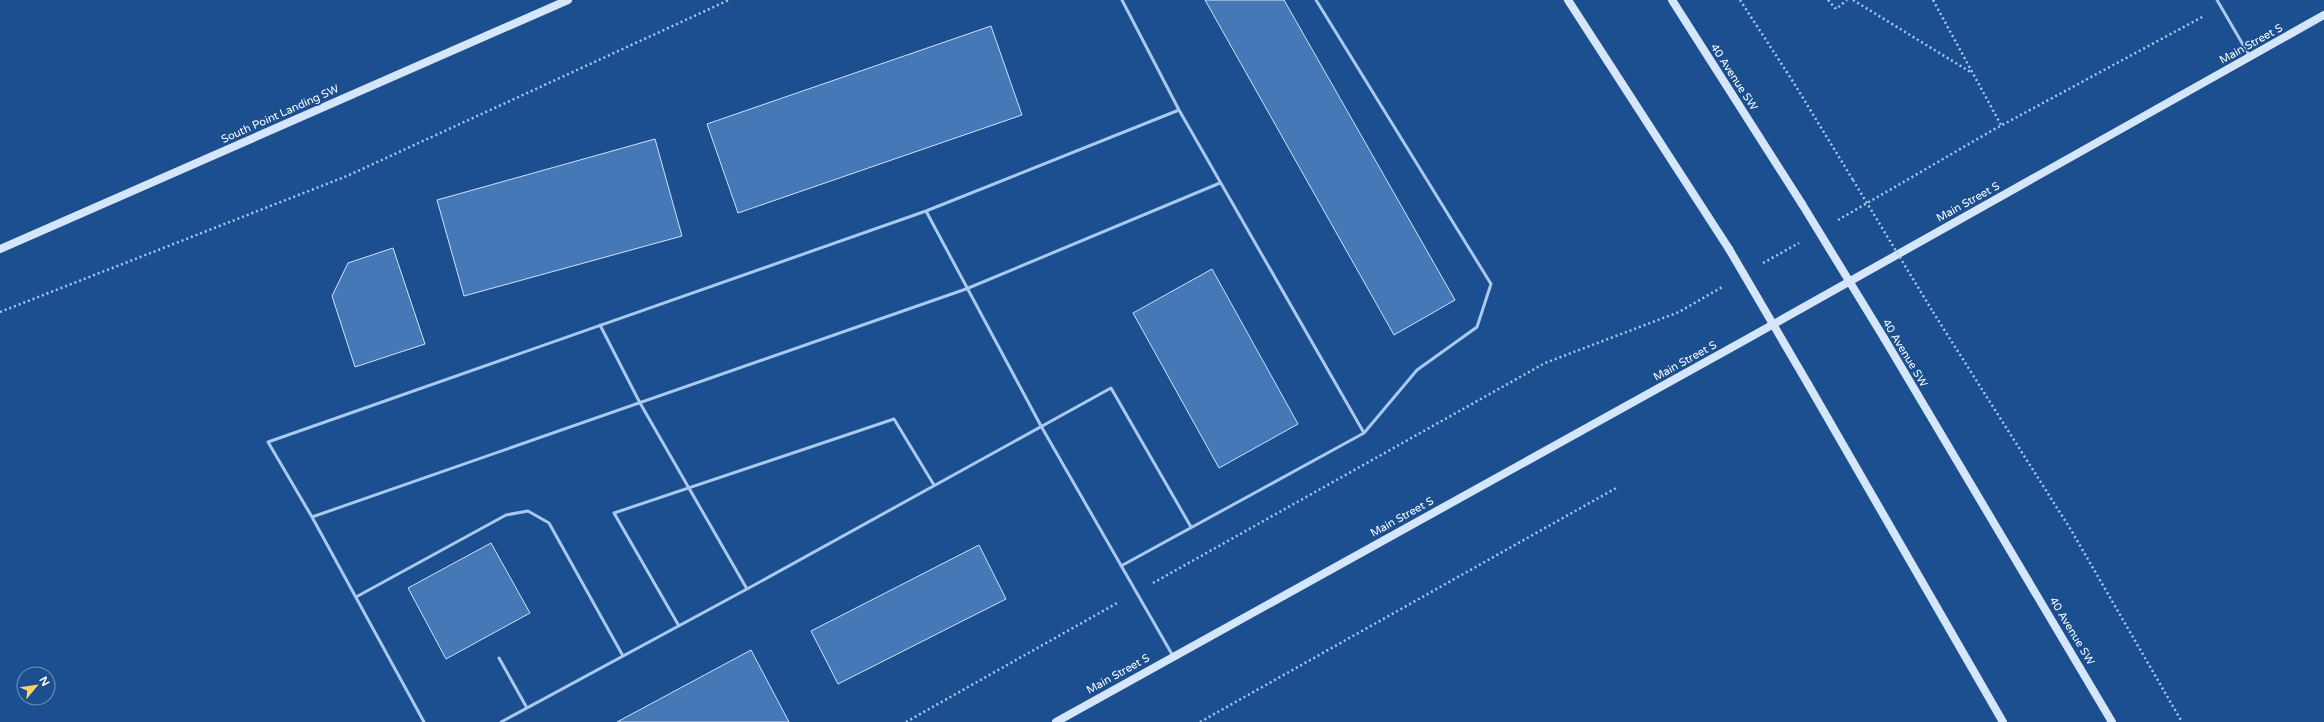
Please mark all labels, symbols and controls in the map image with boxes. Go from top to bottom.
street label: Main Street S [2217,21,2285,67]
street label: 40 Avenue SW [1708,41,1760,113]
street label: South Point Landing SW [219,82,341,146]
street label: Main Street S [1934,179,2002,225]
street label: 40 Avenue SW [1880,317,1930,389]
street label: Main Street S [1651,338,1719,384]
street label: Main Street S [1368,494,1436,540]
street label: 40 Avenue SW [2047,595,2097,667]
street label: Main Street S [1084,651,1152,697]
north arrow [16,666,56,706]
text: N [36,674,52,688]

